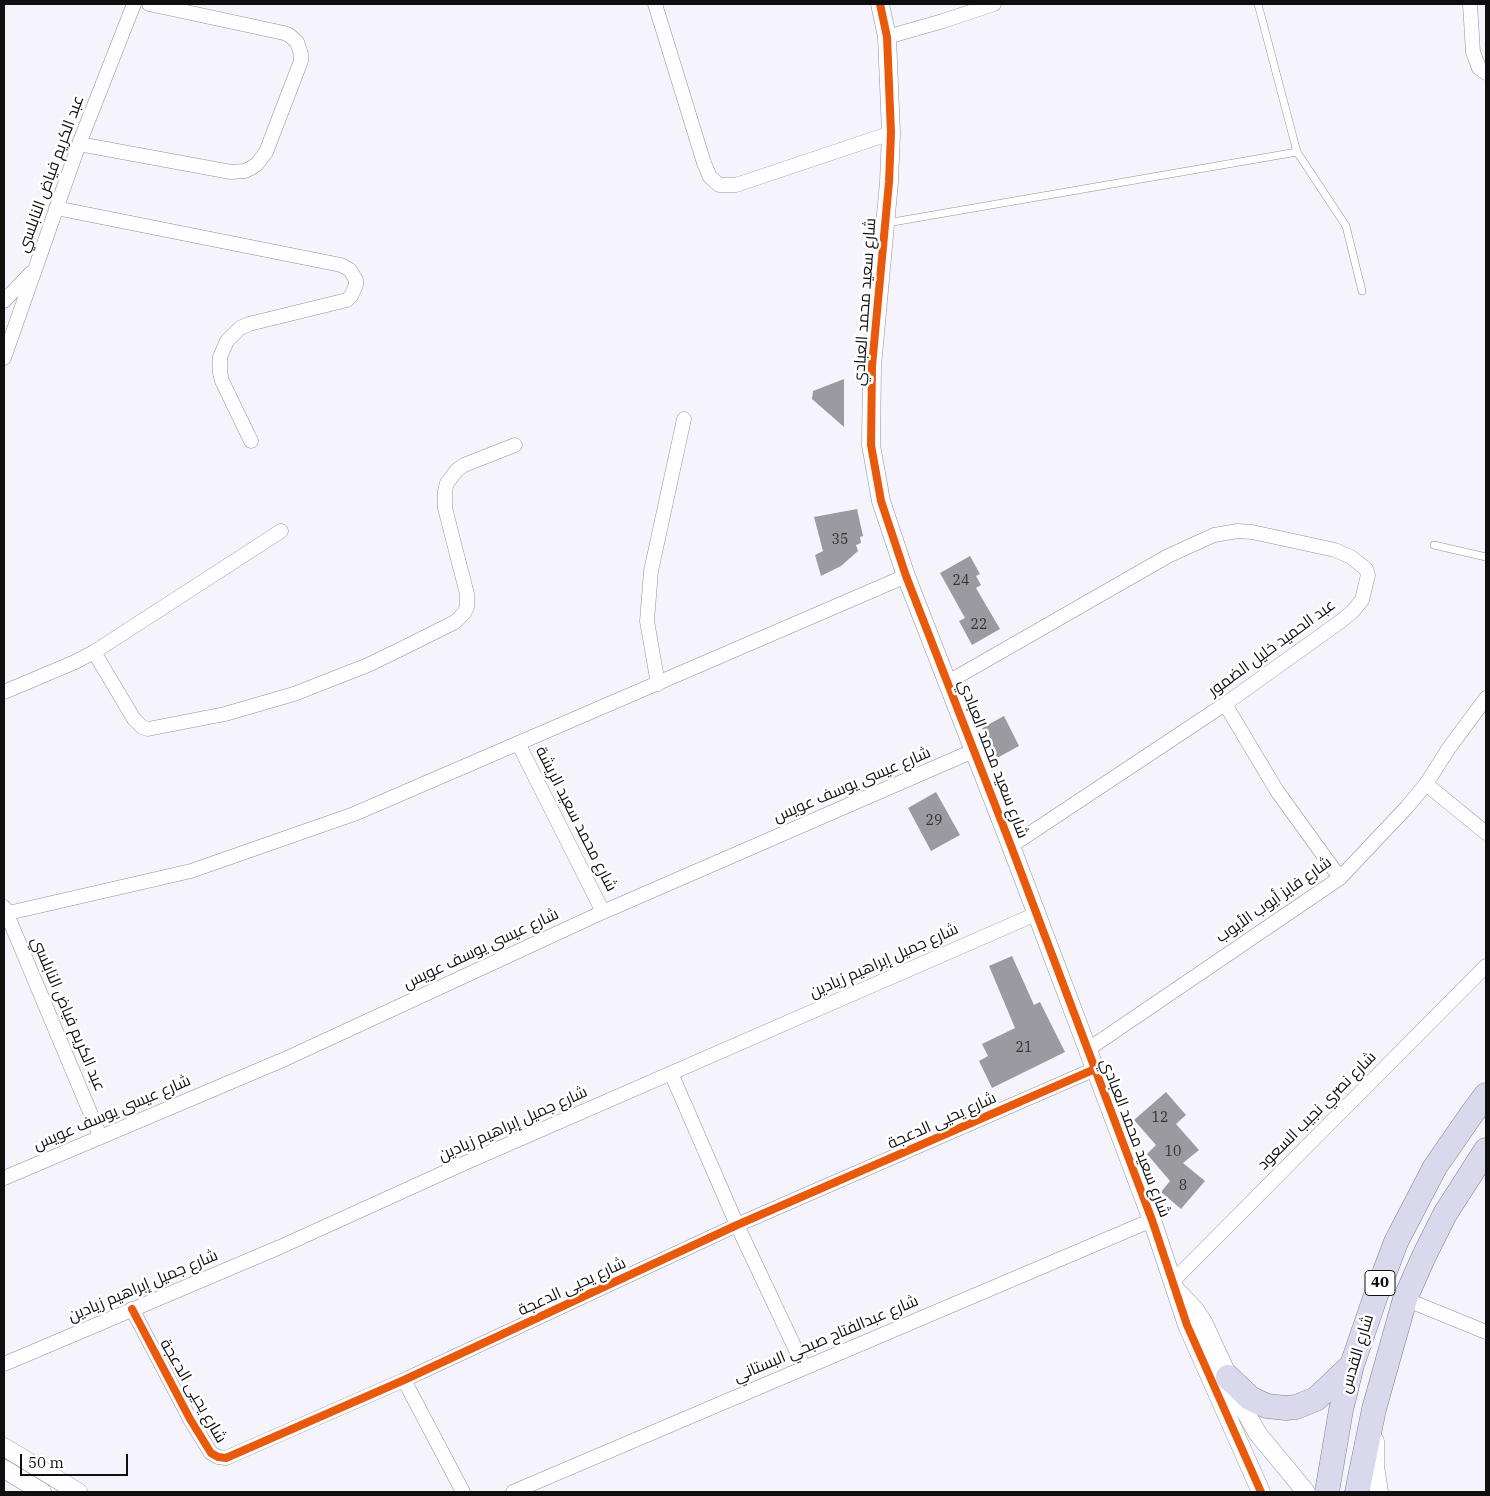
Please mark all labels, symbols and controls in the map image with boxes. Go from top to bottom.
street label: عبد الكريم فياض النابلسي [14,93,88,255]
street label: شارع سعيد محمد العبادي [850,217,880,387]
house number: 35 [832,532,848,548]
house number: 24 [953,573,969,589]
street label: عبد الحميد خليل الضمور [1205,595,1339,701]
house number: 22 [971,617,987,633]
street label: شارع سعيد محمد العبادي [954,677,1032,841]
street label: شارع محمد سعيد الريشة [531,743,621,895]
street label: شارع عيسى يوسف عويس [770,743,934,827]
house number: 29 [926,813,942,829]
street label: شارع فايز أيوب الأيوب [1212,853,1336,947]
street label: شارع عيسى يوسف عويس [400,905,562,993]
street label: شارع جميل إبراهيم زيادين [807,919,961,1003]
street label: عبد الكريم فياض النابلسي [27,934,109,1094]
house number: 21 [1016,1040,1032,1056]
street label: شارع نصري نجيب السعود [1254,1048,1380,1174]
street label: شارع سعيد محمد العبادي [1096,1056,1174,1220]
street label: شارع عيسى يوسف عويس [30,1071,194,1155]
street label: شارع جميل إبراهيم زيادين [436,1082,590,1166]
street label: شارع يحيى الدعجة [885,1088,999,1154]
house number: 12 [1152,1110,1168,1126]
house number: 10 [1165,1144,1181,1160]
house number: 8 [1179,1178,1187,1194]
street label: شارع جميل إبراهيم زيادين [65,1246,221,1326]
street label: شارع يحيى الدعجة [515,1254,629,1320]
road number: 40 [1365,1270,1395,1296]
street label: شارع عبدالفتاح صبحي البستاني [731,1291,921,1387]
street label: شارع القدس [1336,1312,1378,1396]
street label: شارع يحيى الدعجة [155,1336,231,1446]
scale bar [22,1444,130,1476]
text: 50 m [28,1453,64,1472]

